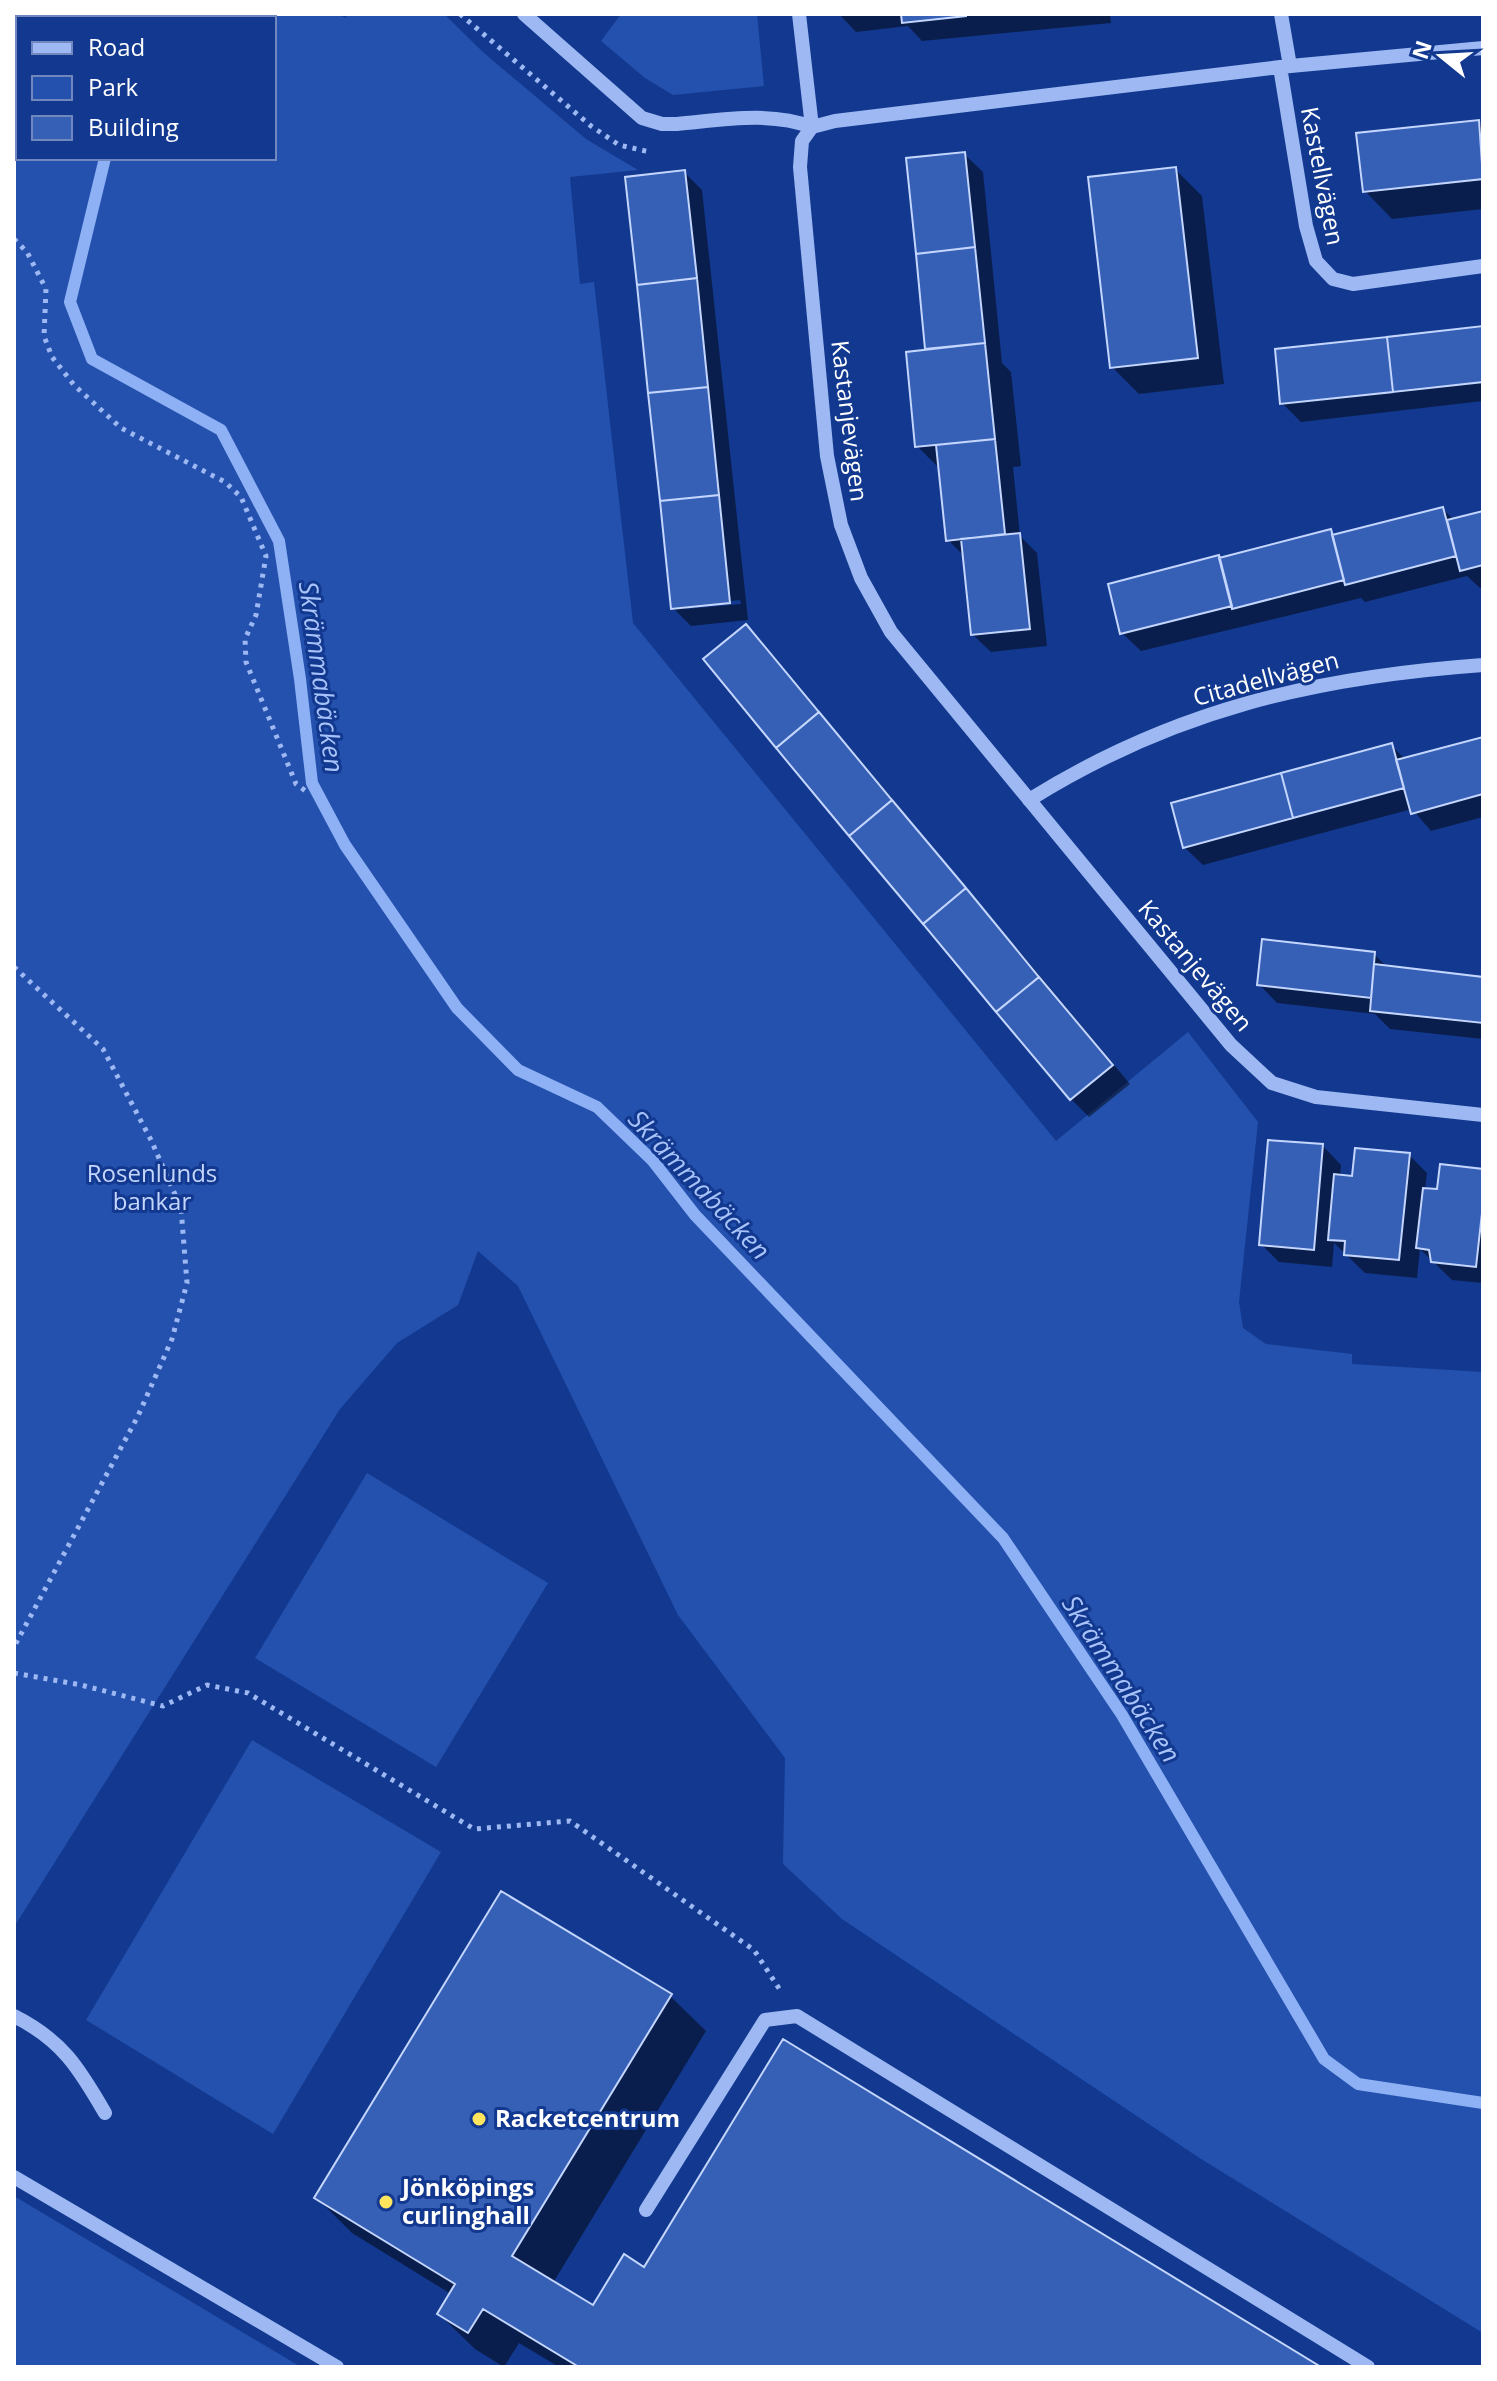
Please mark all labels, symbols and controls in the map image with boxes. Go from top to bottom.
legend [16,16,276,160]
north arrow [1401,16,1481,96]
text: Road [88,30,145,63]
text: N [1404,36,1438,63]
text: Park [88,70,139,103]
street label: Kastellvägen [1294,104,1353,248]
text: Building [88,110,179,143]
street label: Kastanjevägen [824,338,877,503]
water label: Skrämmabäcken [291,579,353,775]
street label: Citadellvägen [1189,642,1342,713]
street label: Kastanjevägen [1131,892,1261,1038]
water label: Skrämmabäcken [621,1101,779,1267]
park label: Rosenlunds bankar [87,1156,217,1217]
water label: Skrämmabäcken [1054,1588,1189,1769]
place label: Racketcentrum [495,2101,680,2134]
marker: Racketcentrum [470,2110,488,2128]
place label: Jönköpings curlinghall [400,2170,534,2231]
marker: Jönköpings curlinghall [377,2193,395,2211]

